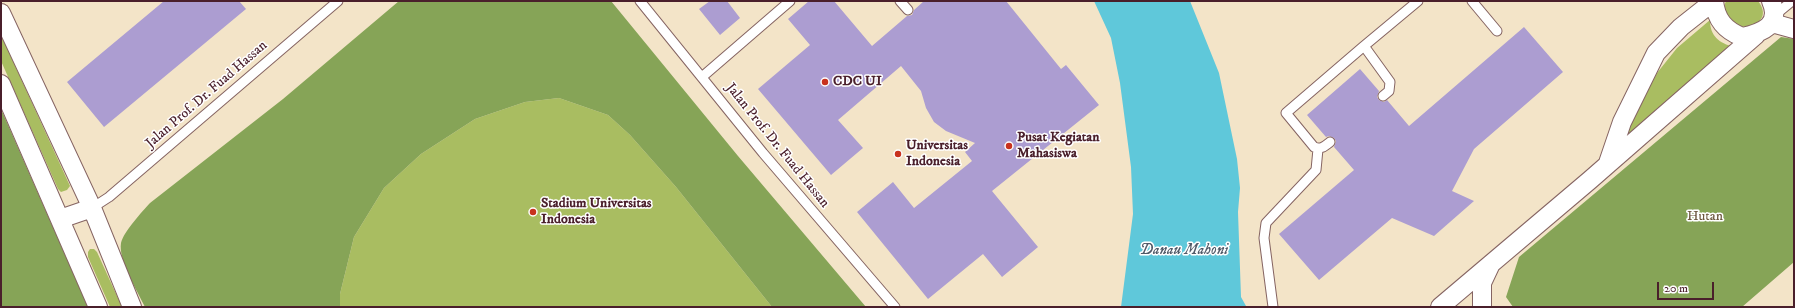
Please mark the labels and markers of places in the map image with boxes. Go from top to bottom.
place label: CDC UI [833,74,882,90]
marker: CDC UI [820,77,830,87]
place label: Pusat Kegiatan Mahasiswa [1017,130,1100,162]
place label: Universitas Indonesia [906,138,968,170]
marker: Pusat Kegiatan Mahasiswa [1004,141,1014,151]
marker: Universitas Indonesia [893,149,903,159]
place label: Stadium Universitas Indonesia [541,196,652,228]
marker: Stadium Universitas Indonesia [528,207,538,217]

